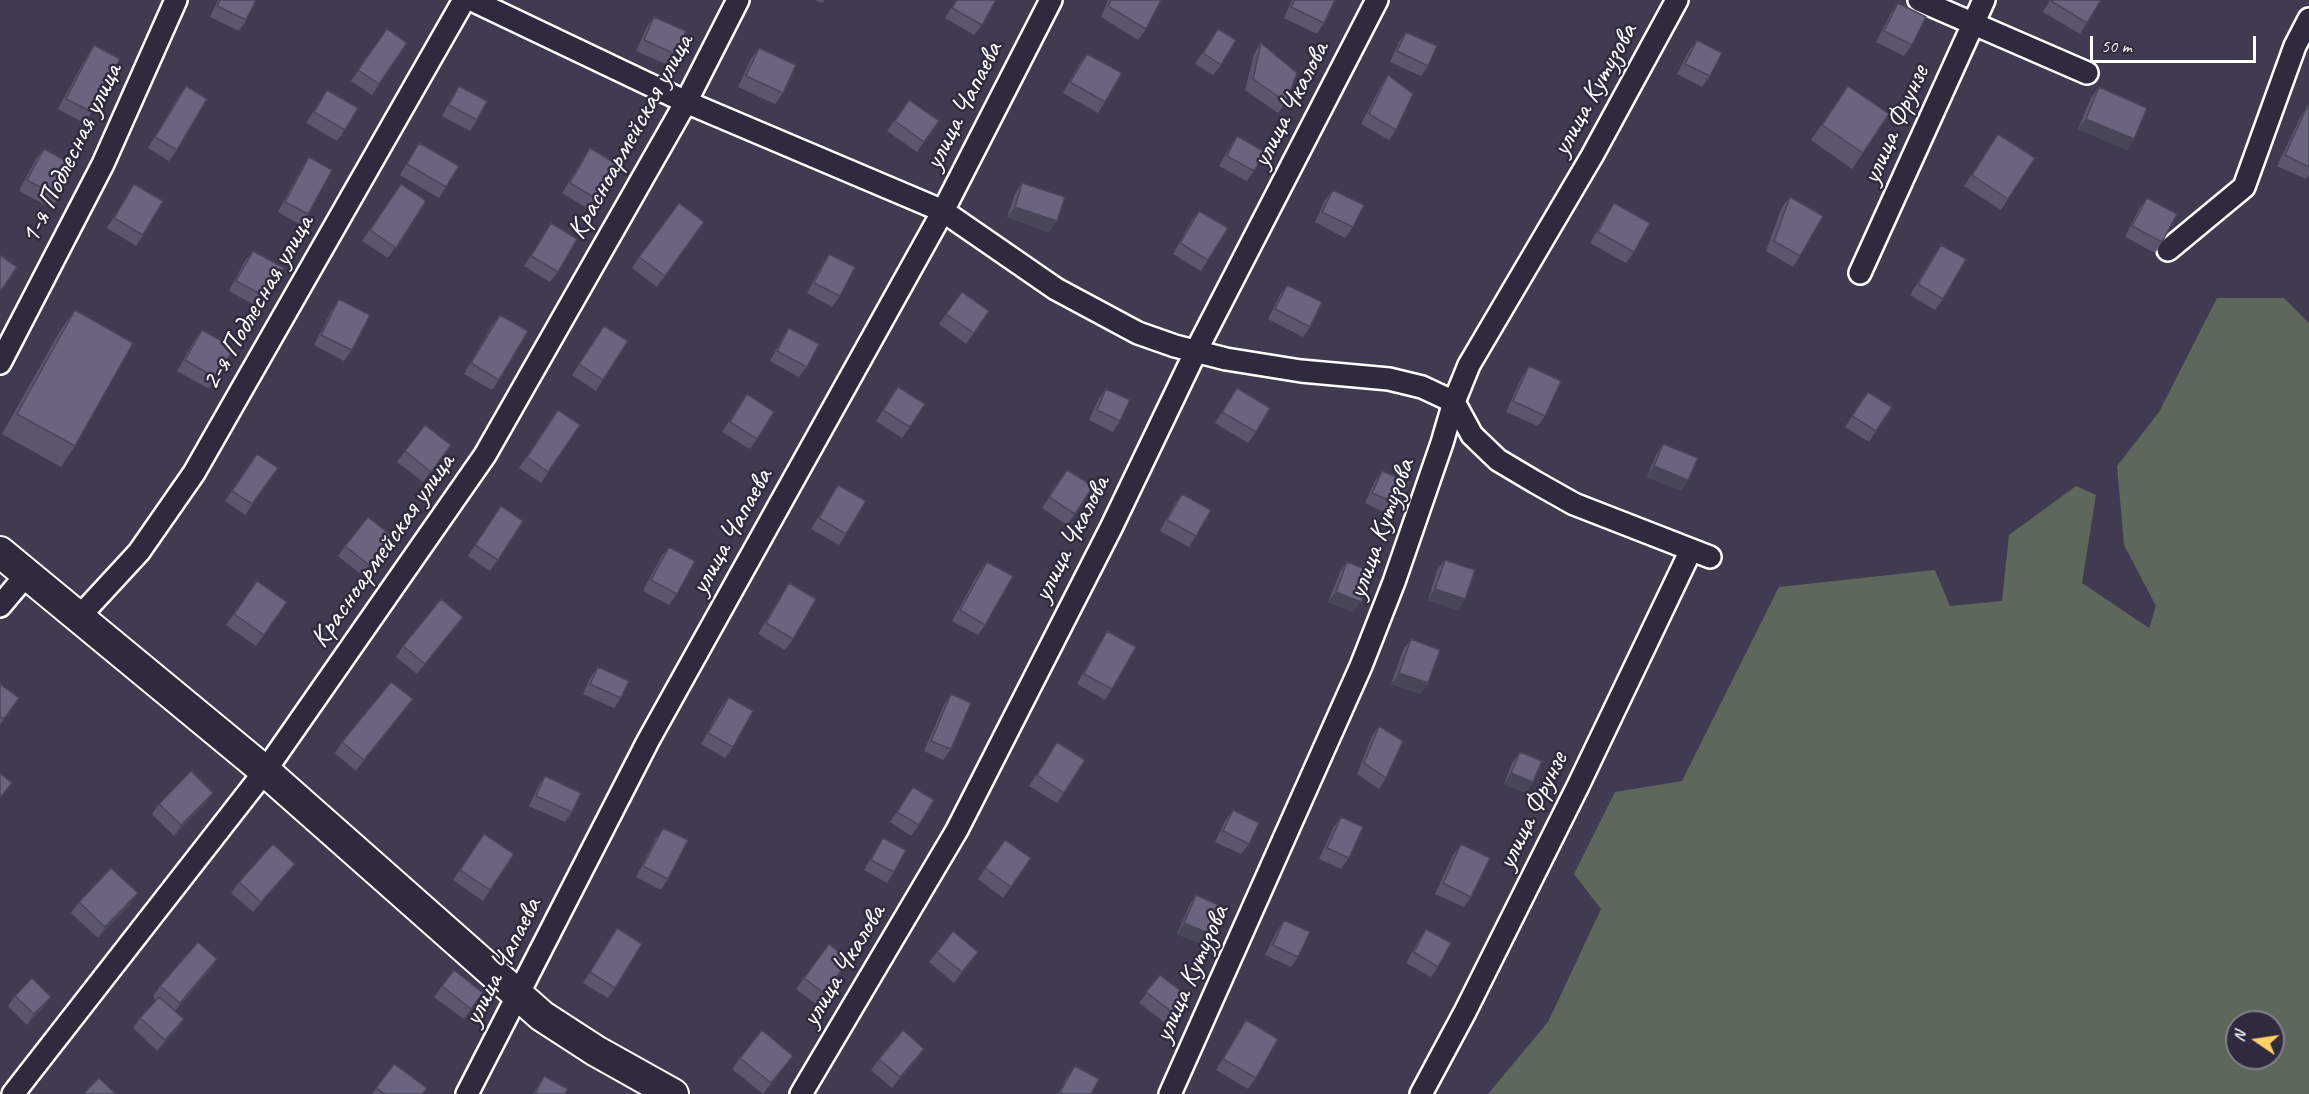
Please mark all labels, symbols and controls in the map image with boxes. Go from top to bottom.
street label: улица Кутузова [1545,18,1645,162]
scale bar [2093,24,2260,62]
street label: Красноармейская улица [561,29,701,245]
text: 50 m [2101,35,2132,57]
street label: улица Чапаева [917,36,1011,176]
street label: улица Чкалова [1245,37,1337,173]
street label: 1-я Подлесная улица [14,58,130,250]
street label: улица Фрунзе [1855,60,1937,190]
street label: 2-я Подлесная улица [194,210,322,396]
street label: Красноармейская улица [304,448,462,654]
street label: улица Кутузова [1341,455,1423,603]
street label: улица Чапаева [684,463,780,601]
street label: улица Чкалова [1026,471,1118,607]
street label: улица Фрунзе [1490,747,1576,875]
street label: улица Чапаева [456,892,550,1032]
street label: улица Чкалова [794,899,894,1033]
street label: улица Кутузова [1147,900,1237,1048]
north arrow [2225,1010,2285,1070]
text: N [2229,1029,2250,1043]

